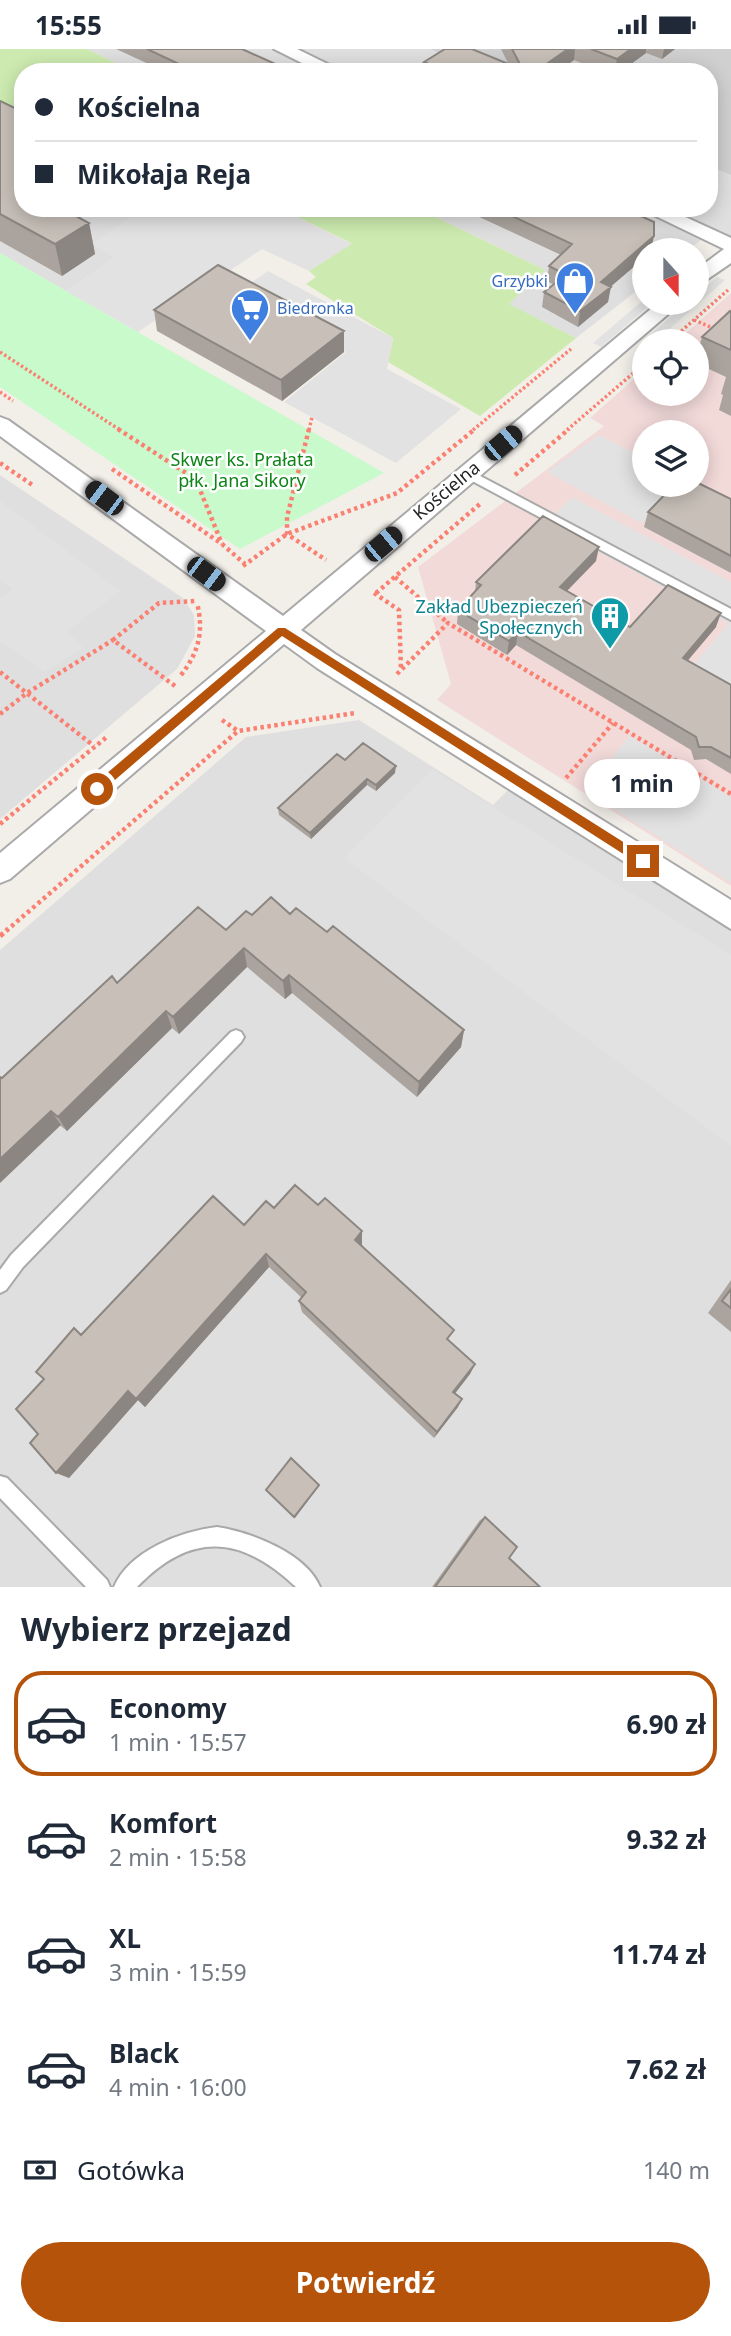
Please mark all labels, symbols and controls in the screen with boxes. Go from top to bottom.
text: 15:55 [35,7,102,43]
text: Kościelna [77,89,201,125]
text: Mikołaja Reja [77,156,251,192]
north arrow [632,238,709,315]
map controls [632,238,709,497]
shop icon: Grzybki [554,260,596,315]
place label: Grzybki [492,270,548,292]
supermarket icon: Biedronka [229,287,271,342]
place label: Biedronka [277,297,354,319]
button: locate [632,329,709,406]
button: layers [632,420,709,497]
car [481,421,526,465]
park label: Skwer ks. Prałata płk. Jana Sikory [170,447,314,492]
street label: Kościelna [408,455,484,525]
car [81,477,128,519]
car [361,522,406,566]
car [183,553,230,595]
place label: Zakład Ubezpieczeń Społecznych [416,594,583,639]
building icon: Zakład Ubezpieczeń Społecznych [589,595,631,650]
callout: 1 min [585,759,701,809]
text: 1 min [610,767,674,799]
route start [81,773,113,805]
route end [627,845,659,877]
text: Wybierz przejazd [21,1607,292,1650]
text: Economy [109,1690,227,1726]
icon: car [25,1692,88,1755]
text: 6.90 zł [627,1706,706,1742]
text: 1 min · 15:57 [109,1726,247,1758]
text: Komfort [109,1805,217,1841]
icon: car [25,1807,88,1870]
text: 9.32 zł [627,1821,706,1857]
text: 2 min · 15:58 [109,1841,247,1873]
text: XL [109,1920,141,1956]
icon: car [25,1922,88,1985]
text: 11.74 zł [612,1936,706,1972]
text: 3 min · 15:59 [109,1956,247,1988]
text: Black [109,2035,179,2071]
icon: car [25,2037,88,2100]
text: 7.62 zł [627,2051,706,2087]
text: 4 min · 16:00 [109,2071,247,2103]
icon: cash [21,2151,59,2189]
text: Gotówka [77,2152,185,2188]
text: 140 m [643,2154,710,2186]
button: Potwierdź [21,2242,710,2322]

